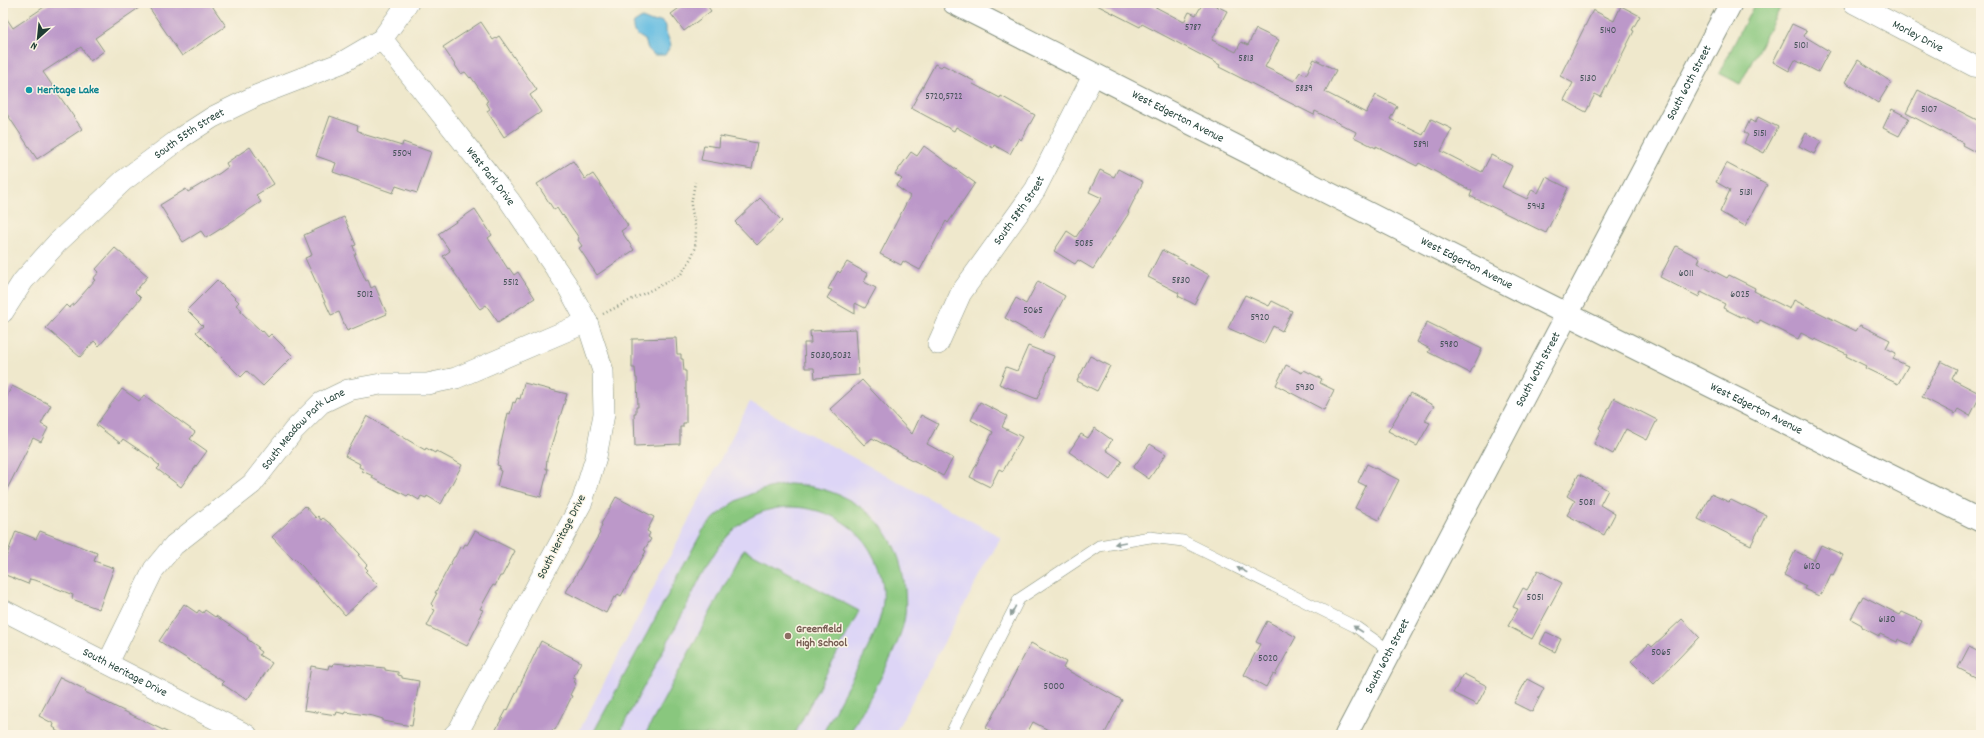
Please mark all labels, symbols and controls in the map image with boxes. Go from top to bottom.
street label: Morley Drive [1889,16,1946,57]
north arrow [18,18,58,58]
house number: 5787 [1185,21,1201,35]
house number: 5140 [1600,24,1616,38]
text: N [28,37,40,53]
house number: 5101 [1794,39,1808,53]
street label: South 60th Street [1662,42,1716,123]
house number: 5813 [1238,52,1254,66]
house number: 5130 [1580,72,1596,86]
place label: Heritage Lake [37,82,100,99]
house number: 5839 [1295,82,1313,96]
marker: Heritage Lake [24,85,34,95]
street label: West Edgerton Avenue [1129,86,1227,147]
house number: 5720,5722 [925,90,963,104]
house number: 5107 [1921,103,1937,117]
street label: South 55th Street [151,104,228,163]
house number: 5151 [1753,127,1767,141]
house number: 5891 [1413,138,1429,152]
street label: West Park Drive [462,143,519,209]
house number: 5504 [393,147,411,161]
street label: South 58th Street [989,173,1049,249]
house number: 5131 [1739,186,1753,200]
house number: 5943 [1527,200,1545,214]
street label: West Edgerton Avenue [1418,233,1516,294]
house number: 5085 [1075,237,1094,251]
house number: 6011 [1679,267,1693,281]
house number: 5830 [1172,274,1190,288]
house number: 5512 [503,276,519,290]
house number: 5012 [357,288,373,302]
house number: 6025 [1730,288,1750,302]
house number: 5065 [1023,304,1043,318]
house number: 5920 [1250,311,1270,325]
street label: South 60th Street [1511,328,1565,410]
house number: 5980 [1440,338,1458,352]
house number: 5030,5032 [811,349,851,363]
street label: West Edgerton Avenue [1707,378,1805,439]
house number: 5930 [1295,381,1315,395]
street label: South Meadow Park Lane [257,384,348,474]
street label: South Heritage Drive [533,492,591,582]
house number: 5081 [1579,496,1595,510]
one-way arrow [1113,540,1126,546]
house number: 6120 [1804,560,1820,574]
one-way arrow [1236,567,1248,573]
house number: 5051 [1527,591,1543,605]
one-way arrow [1010,605,1016,616]
house number: 6130 [1879,613,1895,627]
street label: South 60th Street [1361,615,1414,697]
place label: Greenfield High School [796,621,847,652]
one-way arrow [1352,625,1364,632]
marker: Greenfield High School [783,631,793,641]
street label: South Heritage Drive [80,644,170,701]
house number: 5065 [1651,646,1671,660]
house number: 5020 [1258,652,1278,666]
house number: 5000 [1044,680,1064,694]

